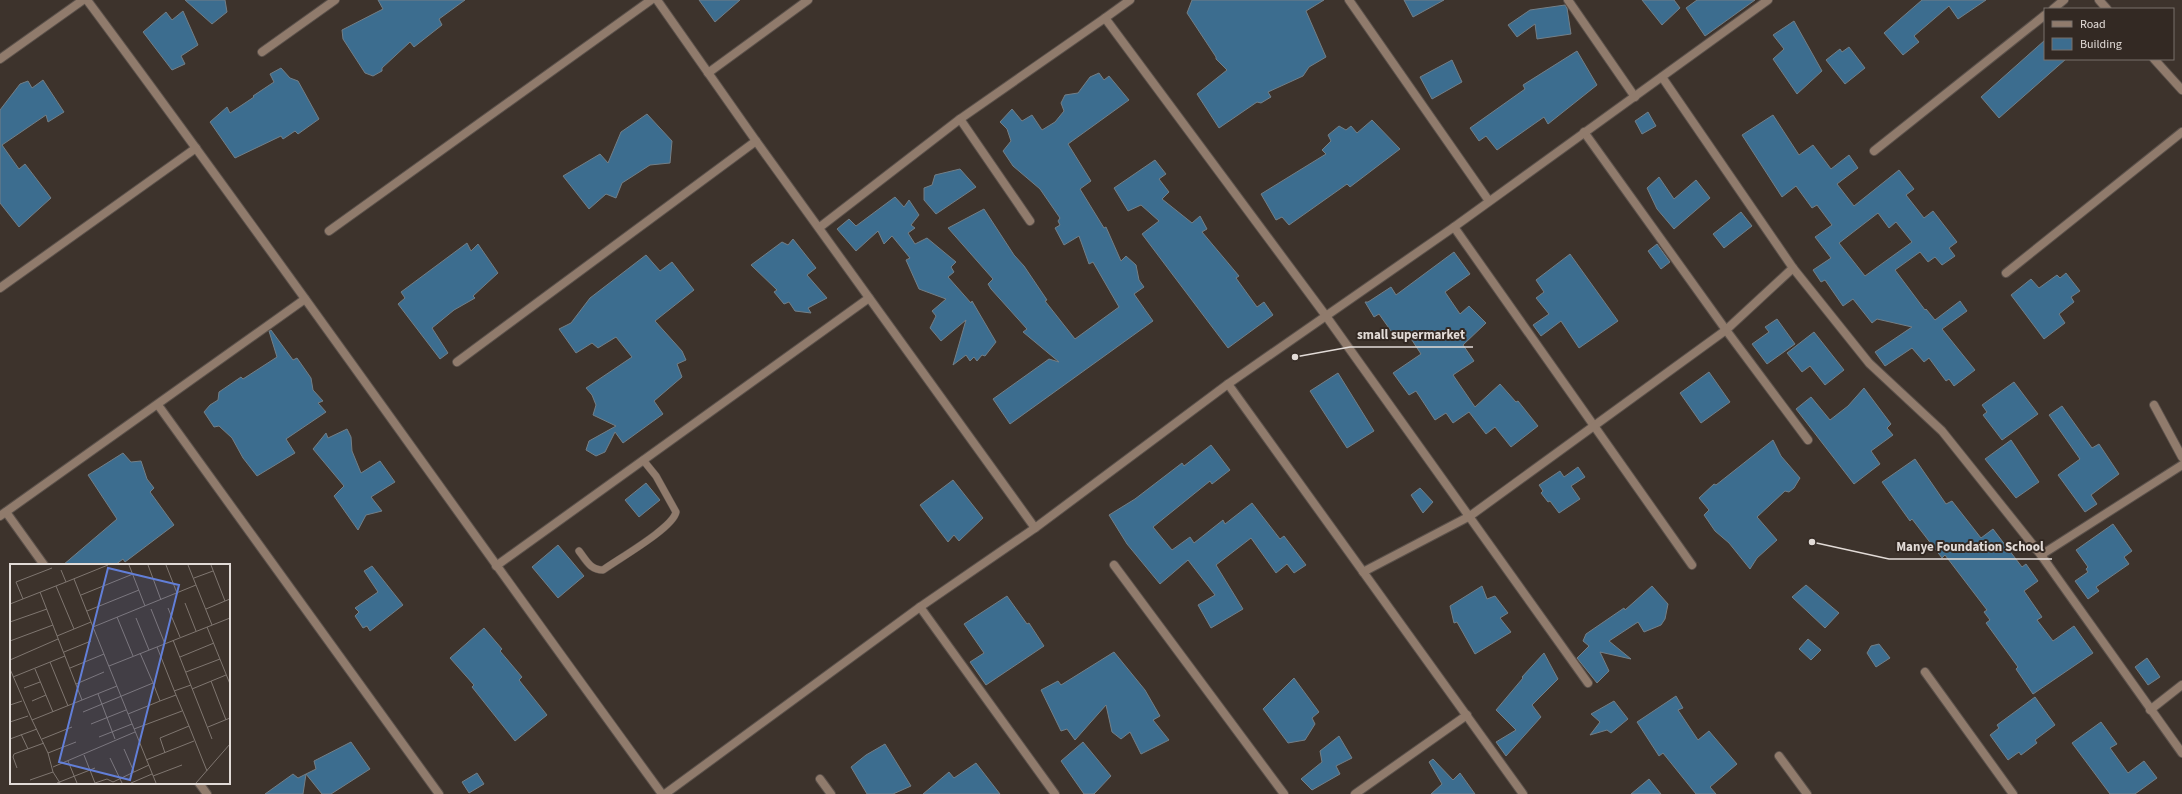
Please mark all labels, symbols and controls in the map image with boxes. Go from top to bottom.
legend [2044,8,2174,60]
text: Road [2080,16,2106,33]
text: Building [2080,36,2122,53]
callout: small supermarket [1350,322,1473,347]
text: small supermarket [1357,326,1465,344]
callout: Manye Foundation School [1889,534,2052,559]
text: Manye Foundation School [1896,538,2044,556]
inset map [10,564,230,784]

